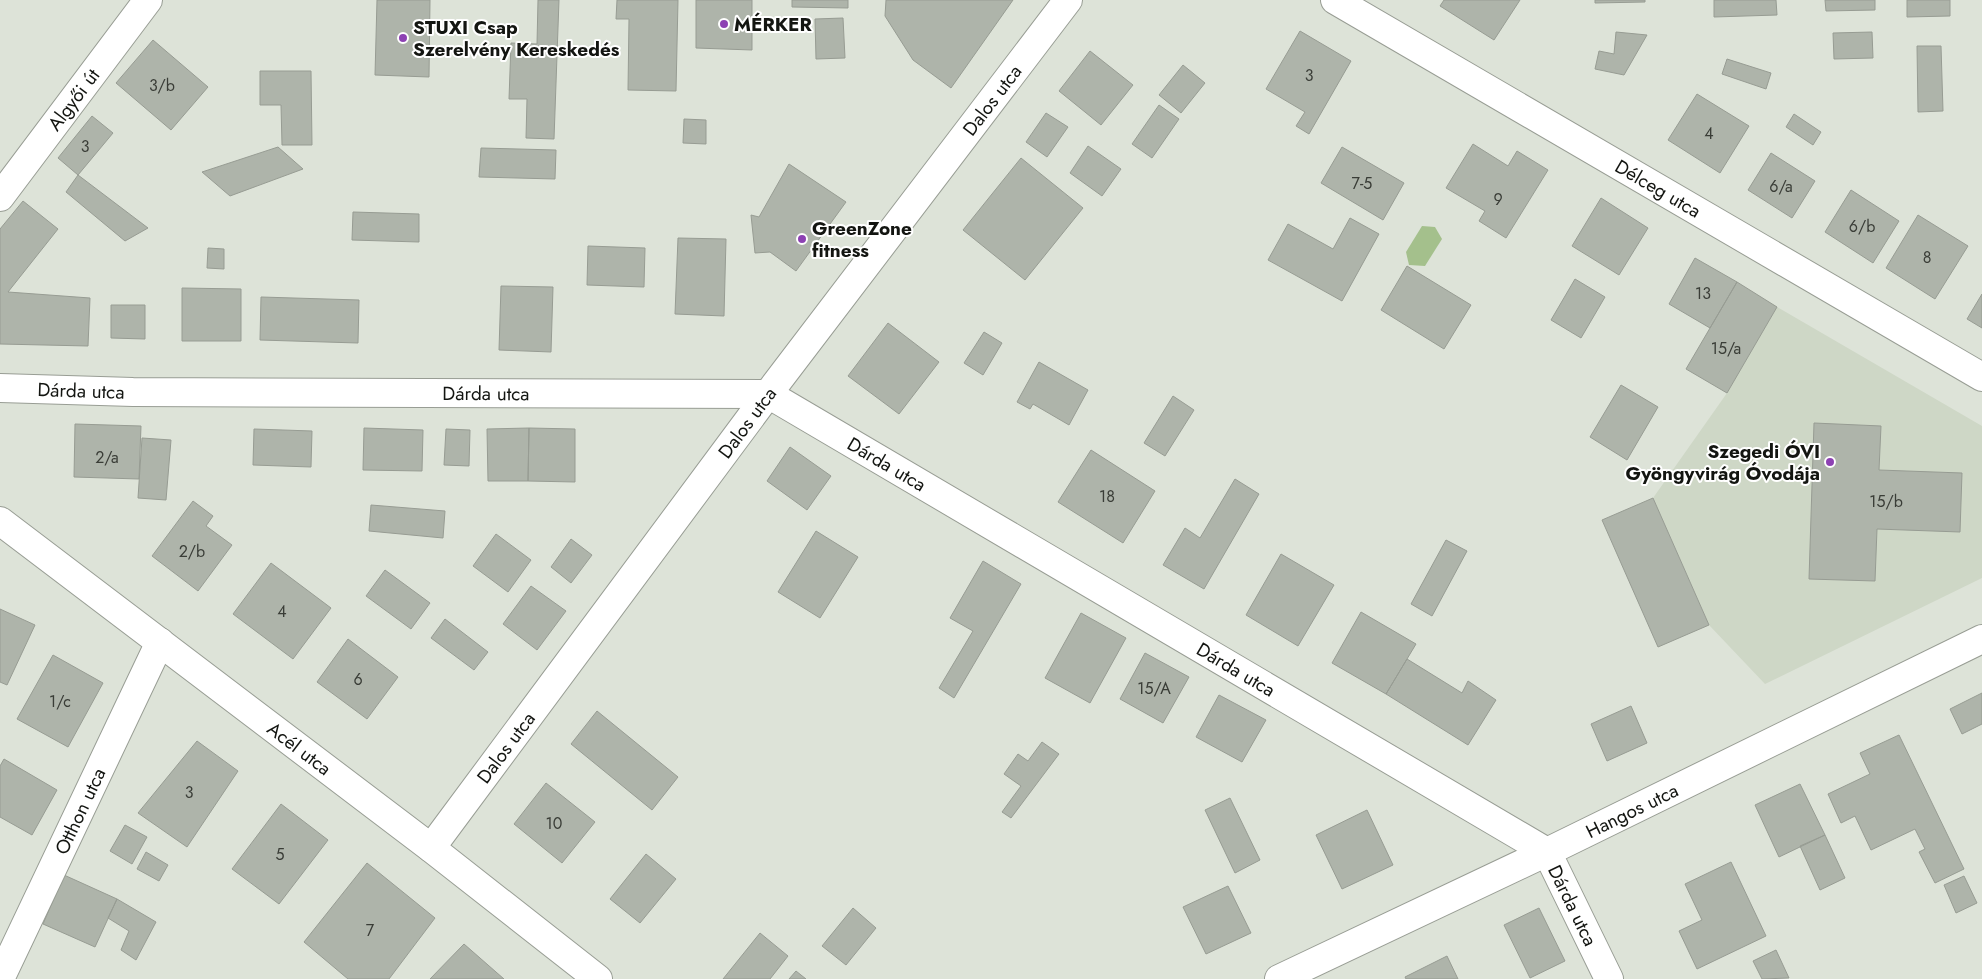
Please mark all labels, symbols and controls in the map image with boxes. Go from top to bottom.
place label: MÉRKER [734,11,812,38]
place label: STUXI Csap Szerelvény Kereskedés [413,14,620,63]
marker: MÉRKER [718,18,730,30]
marker: STUXI Csap Szerelvény Kereskedés [397,32,409,44]
street label: Dalos utca [956,59,1028,141]
street label: Algyői út [41,62,106,136]
house number: 3 [1305,64,1314,87]
house number: 3/b [149,74,175,97]
house number: 4 [1704,122,1714,145]
house number: 3 [81,135,90,158]
street label: Délceg utca [1610,153,1706,224]
house number: 7-5 [1352,172,1372,195]
house number: 6/a [1769,175,1793,198]
house number: 9 [1493,188,1503,211]
place label: GreenZone fitness [812,215,912,264]
house number: 6/b [1849,215,1875,238]
marker: GreenZone fitness [796,233,808,245]
house number: 8 [1923,246,1931,269]
house number: 13 [1695,282,1711,305]
house number: 15/a [1711,337,1741,360]
street label: Dárda utca [37,376,125,405]
street label: Dárda utca [442,379,530,407]
street label: Dalos utca [711,381,782,464]
street label: Dárda utca [843,430,931,498]
place label: Szegedi ÓVI Gyöngyvirág Óvodája [1625,438,1820,487]
house number: 2/a [95,446,119,469]
marker: Szegedi ÓVI Gyöngyvirág Óvodája [1824,456,1836,468]
house number: 18 [1099,485,1115,508]
house number: 15/b [1869,490,1903,513]
house number: 2/b [179,540,205,563]
house number: 4 [277,600,287,623]
street label: Dárda utca [1192,635,1280,703]
house number: 6 [353,668,363,691]
house number: 15/A [1137,677,1171,700]
house number: 1/c [49,690,71,713]
street label: Dalos utca [470,706,541,789]
street label: Acél utca [262,715,337,781]
street label: Otthon utca [48,763,112,859]
street label: Hangos utca [1581,776,1683,845]
house number: 3 [185,781,194,804]
house number: 10 [546,812,562,835]
house number: 5 [275,843,285,866]
street label: Dárda utca [1542,860,1604,950]
house number: 7 [366,919,375,942]

